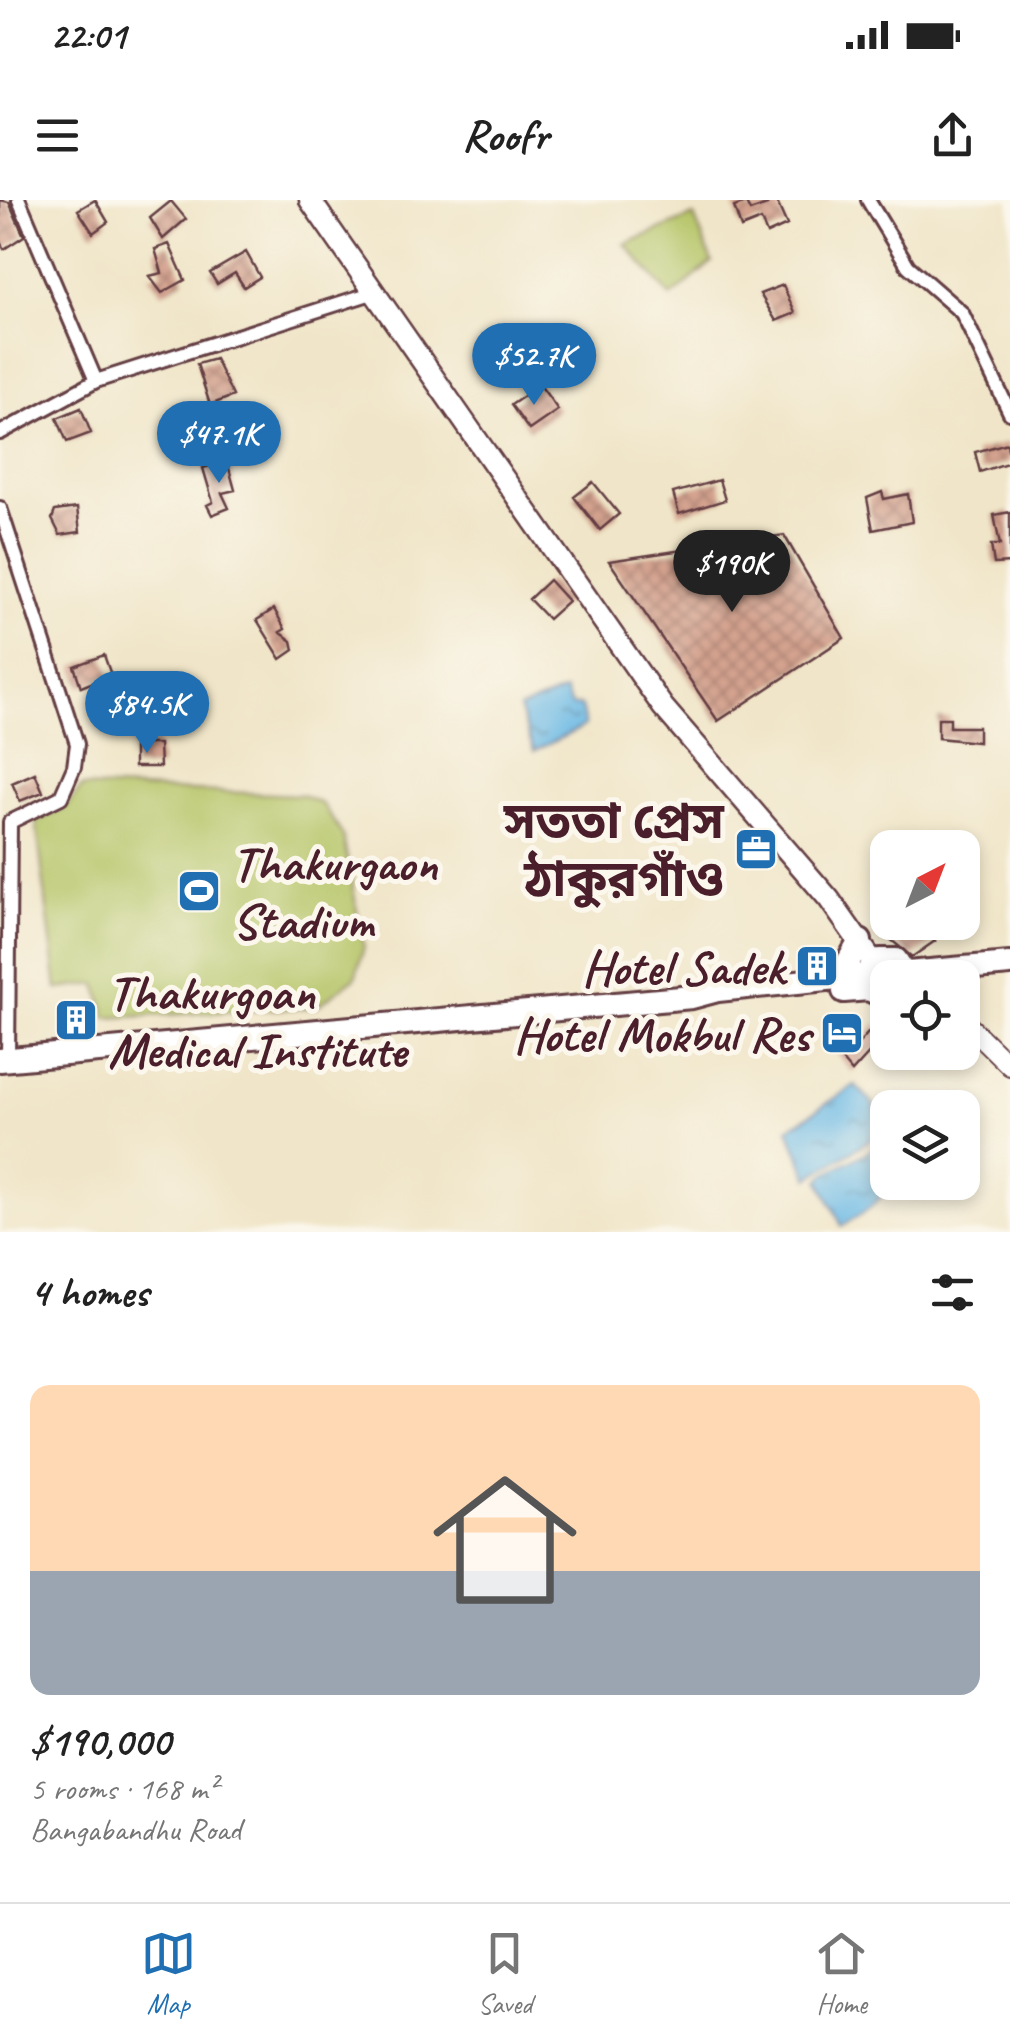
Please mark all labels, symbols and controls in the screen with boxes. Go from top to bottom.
text: 22:01 [50,12,126,59]
text: Roofr [462,107,548,164]
icon: menu [30,108,85,163]
icon: share [925,108,980,163]
pin: $52.7K [453,323,615,408]
text: $52.7K [494,335,574,376]
pin: $47.1K [138,401,300,486]
text: $47.1K [179,413,259,454]
pin: $190K [662,530,802,615]
text: $190K [695,542,769,583]
pin: $84.5K [66,671,228,756]
text: $84.5K [107,683,187,724]
place label: সততা প্রেস ঠাকুরগাঁও [503,790,725,911]
office icon: সততা প্রেস ঠাকুরগাঁও [733,826,779,872]
north arrow [870,830,980,940]
map controls [870,830,980,1200]
place label: Thakurgaon Stadium [232,832,438,953]
sports icon: Thakurgaon Stadium [176,868,222,914]
place label: Hotel Sadek [582,936,788,999]
building icon: Hotel Sadek [794,943,840,989]
button: locate [870,960,980,1070]
place label: Thakurgoan Medical Institute [108,961,409,1082]
building icon: Thakurgoan Medical Institute [53,997,99,1043]
place label: Hotel Mokbul Res [514,1003,814,1066]
hotel icon: Hotel Mokbul Res [819,1010,865,1056]
button: layers [870,1090,980,1200]
icon: filters [925,1265,980,1320]
text: 4 homes [30,1266,149,1319]
icon: home [415,1450,595,1630]
text: $190,000 [30,1715,170,1768]
text: 5 rooms · 168 m² [30,1768,217,1809]
text: Bangabandhu Road [30,1809,241,1850]
tab: Map [141,1926,196,2021]
tab: Saved [477,1926,532,2021]
tab: Home [814,1926,869,2021]

